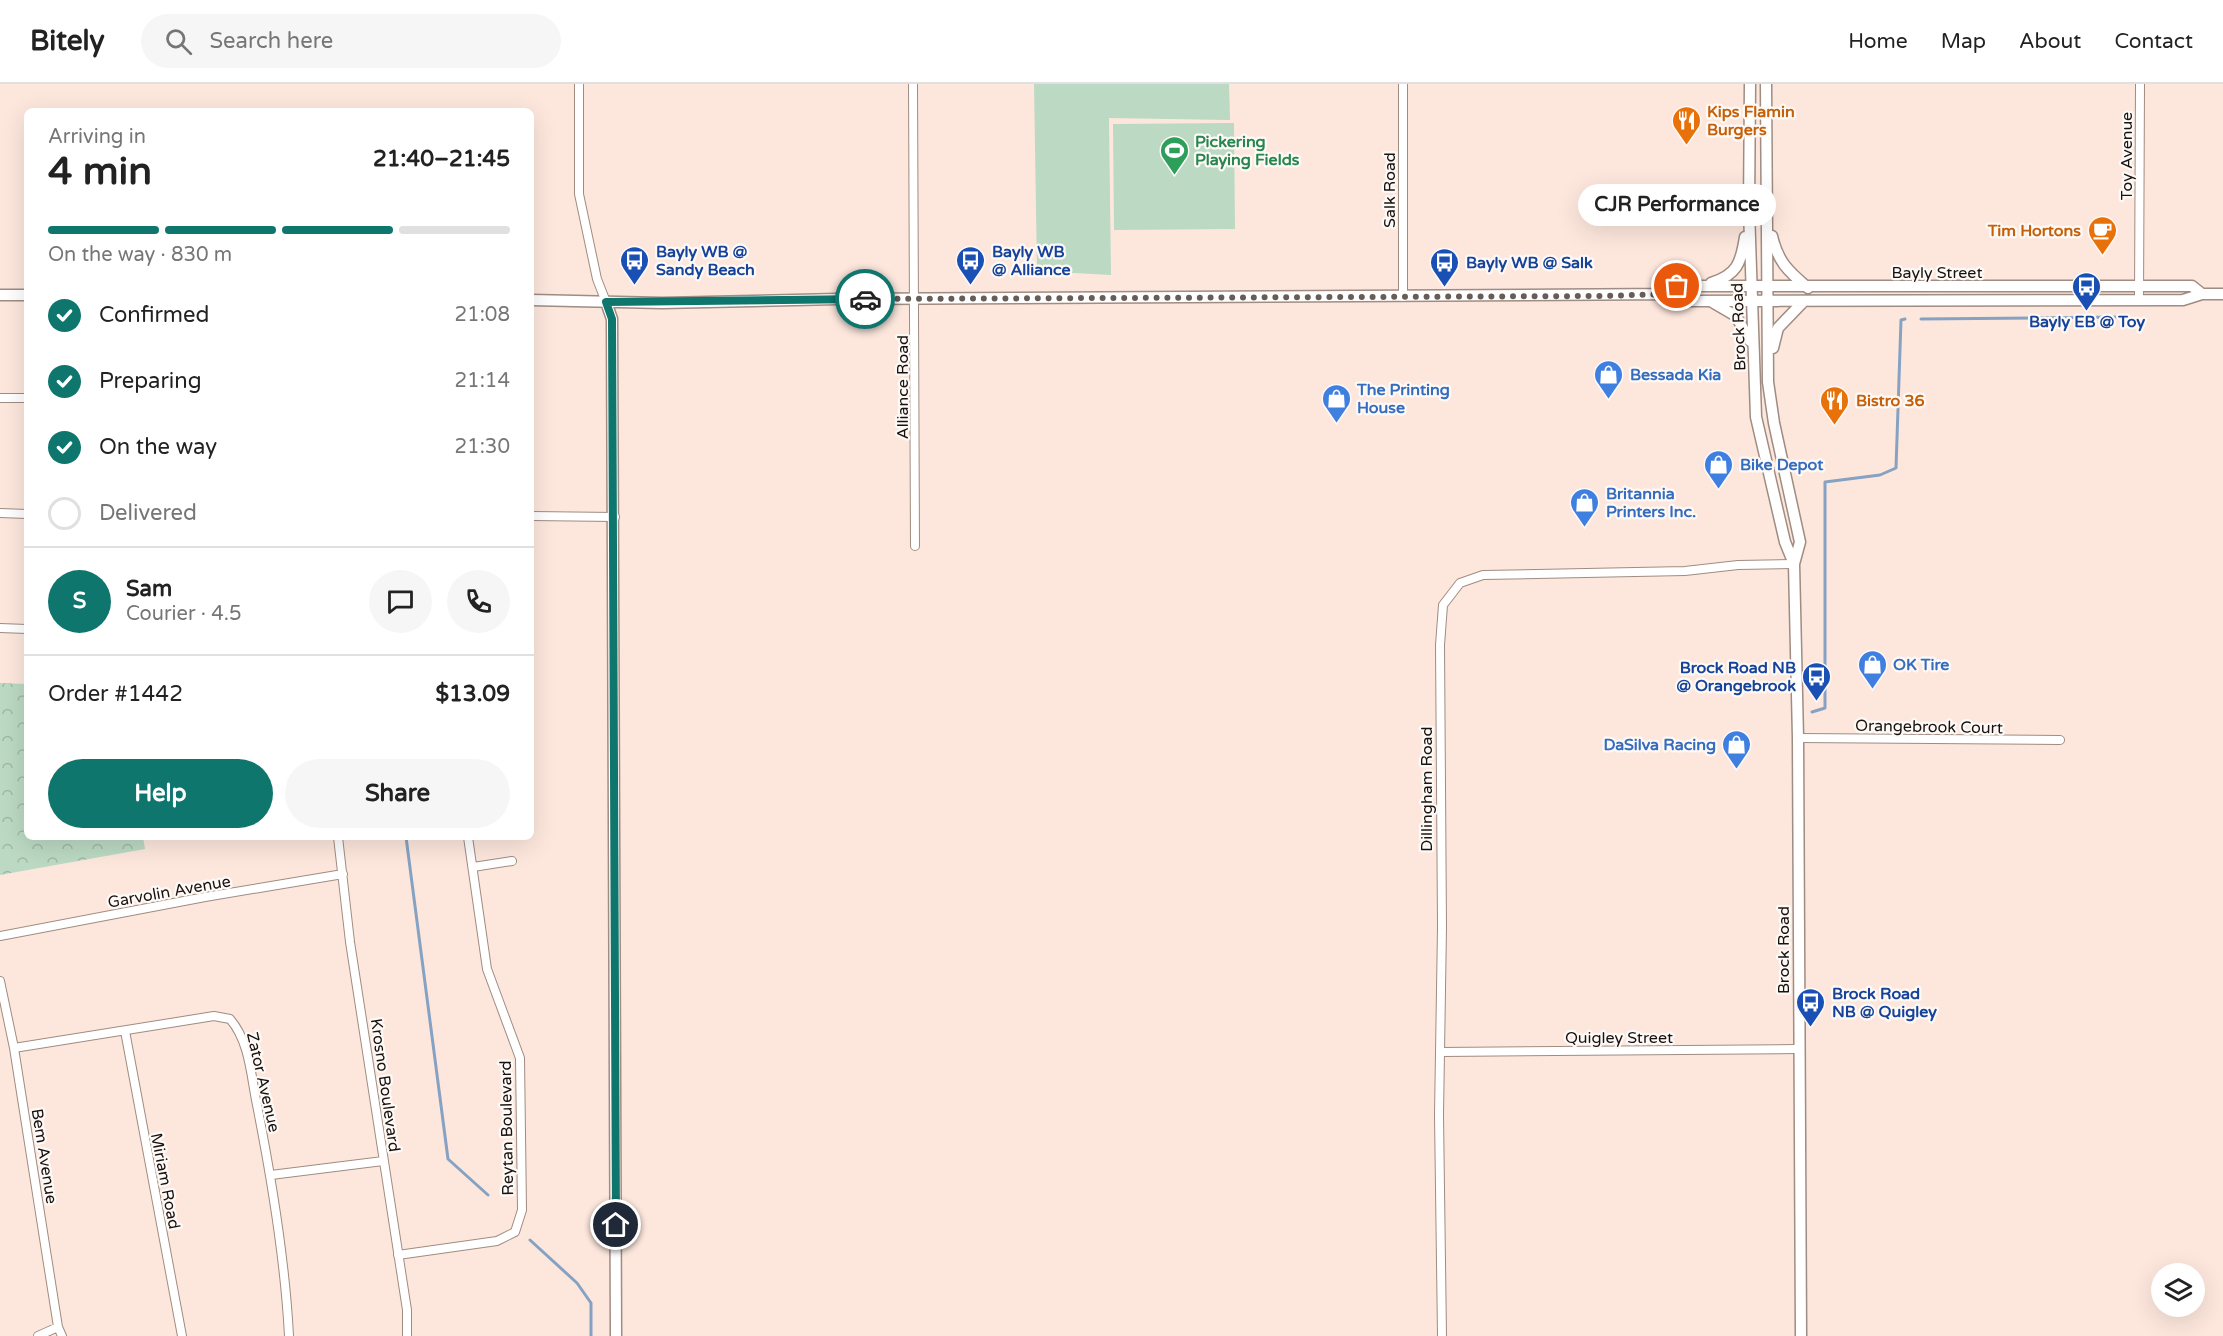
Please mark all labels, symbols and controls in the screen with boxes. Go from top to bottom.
search box [141,14,561,68]
text: Bitely [30,24,105,58]
icon: search [162,25,195,58]
text: Search here [210,28,333,54]
text: Home [1848,29,1908,54]
text: Map [1941,29,1986,54]
text: About [2019,29,2081,54]
text: Contact [2114,29,2193,54]
place label: Kips Flamin Burgers [1707,102,1795,140]
restaurant icon: Kips Flamin Burgers [1670,104,1702,146]
street label: Toy Avenue [2117,112,2137,200]
text: Arriving in [48,125,146,149]
place label: Pickering Playing Fields [1195,132,1300,170]
sports icon: Pickering Playing Fields [1158,134,1190,176]
text: 21:40–21:45 [373,146,510,172]
text: 4 min [48,148,152,195]
street label: Salk Road [1380,152,1400,228]
callout: CJR Performance [1578,184,1776,226]
text: CJR Performance [1594,193,1760,217]
cafe icon: Tim Hortons [2086,214,2118,256]
place label: Tim Hortons [1987,221,2081,241]
place label: Bayly WB @ Sandy Beach [656,242,755,280]
place label: Bayly WB @ Alliance [992,242,1071,280]
text: On the way · 830 m [48,243,232,267]
bus stop icon: Bayly WB @ Sandy Beach [619,244,651,286]
bus stop icon: Bayly WB @ Alliance [955,244,987,286]
bus stop icon: Bayly WB @ Salk [1429,246,1461,288]
place label: Bayly WB @ Salk [1466,253,1593,273]
pin [1651,260,1702,311]
street label: Bayly Street [1892,263,1983,283]
courier [835,269,895,329]
icon: bag [1660,269,1693,302]
bus stop icon: Bayly EB @ Toy [2071,270,2103,312]
icon: car [849,283,882,316]
street label: Brock Road [1727,283,1751,371]
icon: check [48,299,81,332]
text: Confirmed [99,302,209,328]
text: 21:08 [455,303,510,327]
place label: Bayly EB @ Toy [2029,312,2145,332]
street label: Alliance Road [893,335,913,439]
shop icon: Bessada Kia [1593,358,1625,400]
icon: check [48,365,81,398]
place label: Bessada Kia [1630,365,1721,385]
text: Preparing [99,368,202,394]
text: 21:14 [455,369,510,393]
place label: The Printing House [1356,380,1450,418]
shop icon: The Printing House [1320,382,1352,424]
restaurant icon: Bistro 36 [1819,384,1851,426]
place label: Bistro 36 [1856,391,1925,411]
icon: check [48,431,81,464]
text: On the way [99,434,217,460]
text: 21:30 [455,435,510,459]
shop icon: Bike Depot [1703,448,1735,490]
place label: Bike Depot [1740,455,1824,475]
place label: Britannia Printers Inc. [1606,484,1696,522]
shop icon: Britannia Printers Inc. [1569,486,1601,528]
text: Delivered [99,500,197,526]
button: chat [369,570,432,633]
button: phone [447,570,510,633]
text: Sam [126,576,172,602]
text: S [73,588,86,614]
text: Courier · 4.5 [126,602,241,626]
shop icon: OK Tire [1856,648,1888,690]
place label: OK Tire [1893,655,1949,675]
place label: Brock Road NB @ Orangebrook [1676,658,1796,696]
bus stop icon: Brock Road NB @ Orangebrook [1801,660,1833,702]
text: Order #1442 [48,681,183,707]
text: $13.09 [435,681,510,707]
street label: Orangebrook Court [1855,716,2003,738]
street label: Dillingham Road [1417,726,1437,852]
shop icon: DaSilva Racing [1721,728,1753,770]
place label: DaSilva Racing [1604,735,1716,755]
button: Help [48,759,273,828]
button: Share [285,759,510,828]
street label: Garvolin Avenue [106,871,232,913]
street label: Brock Road [1774,906,1794,994]
place label: Brock Road NB @ Quigley [1832,984,1937,1022]
bus stop icon: Brock Road NB @ Quigley [1795,986,1827,1028]
street label: Krosno Boulevard [366,1017,404,1153]
street label: Quigley Street [1565,1028,1673,1048]
street label: Zator Avenue [242,1030,284,1134]
street label: Reytan Boulevard [496,1060,518,1196]
street label: Bem Avenue [27,1107,61,1205]
street label: Miriam Road [146,1131,184,1231]
pin [590,1199,641,1250]
icon: home [599,1208,632,1241]
map controls [2151,1263,2205,1317]
button: layers [2151,1263,2205,1317]

